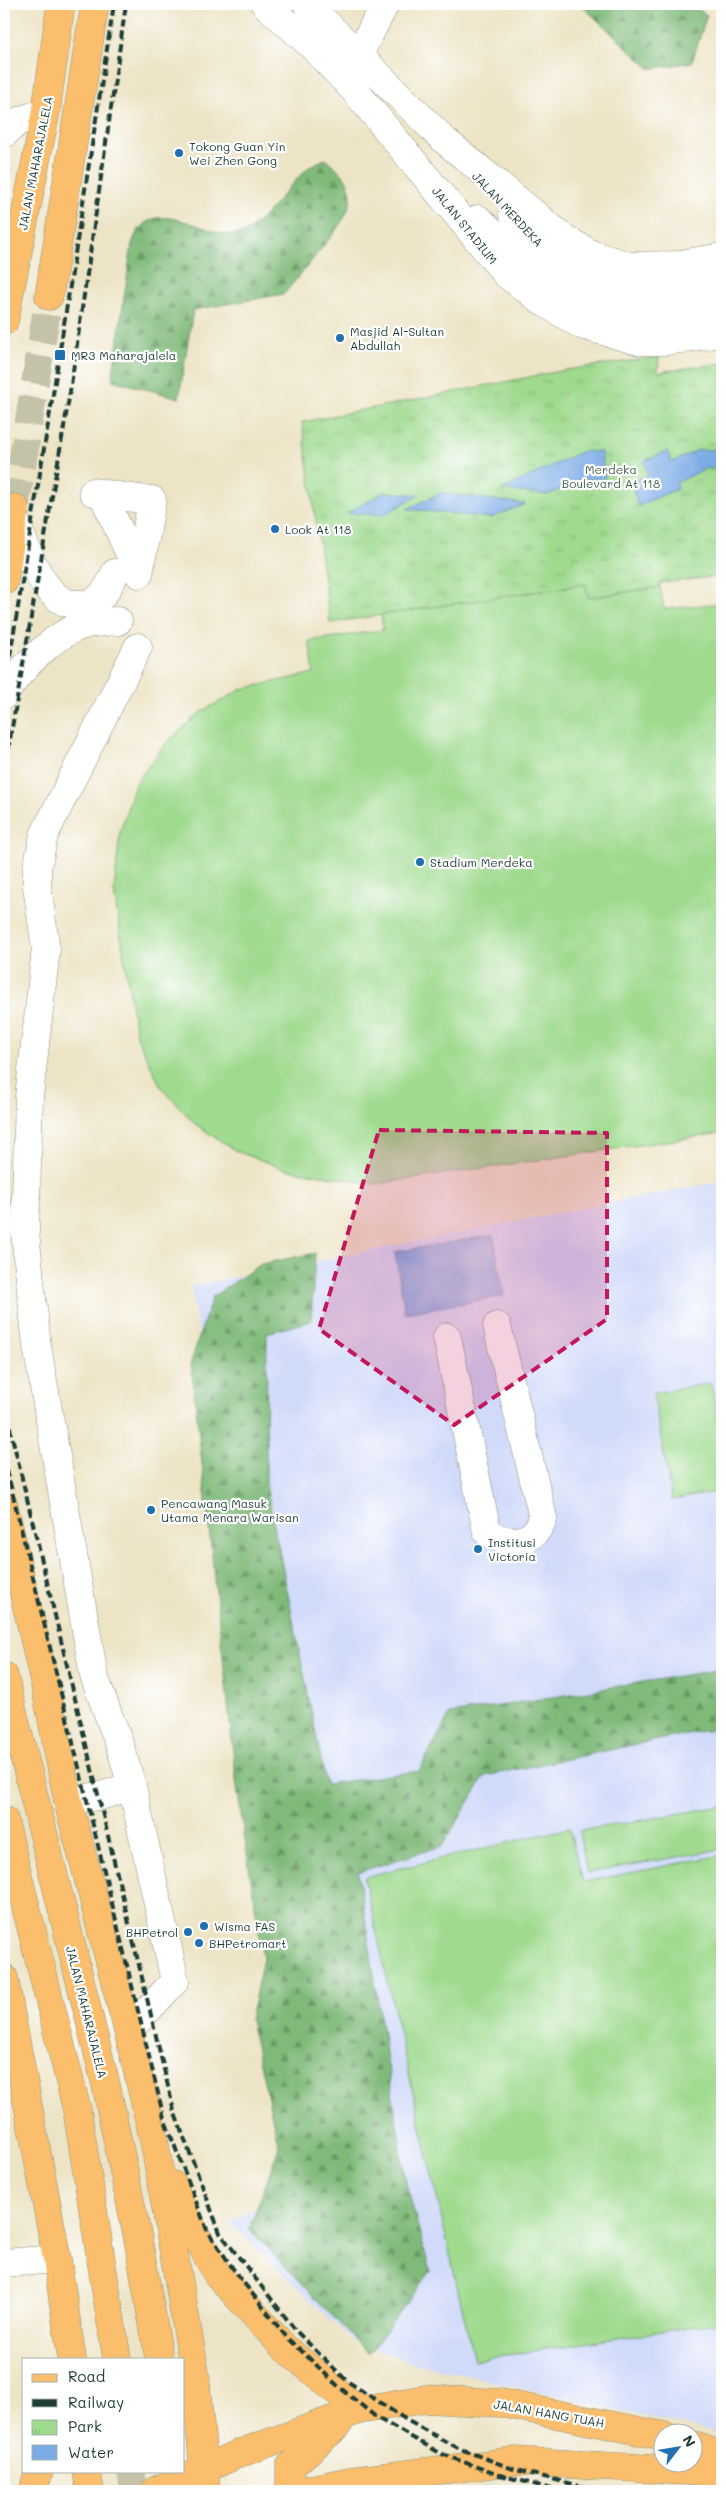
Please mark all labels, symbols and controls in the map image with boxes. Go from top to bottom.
street label: JALAN MAHARAJALELA [14,95,56,231]
place label: Tokong Guan Yin Wei Zhen Gong [189,138,285,168]
marker: Tokong Guan Yin Wei Zhen Gong [173,147,185,159]
street label: JALAN MERDEKA [469,168,547,250]
street label: JALAN STADIUM [429,183,501,267]
place label: Masjid Al-Sultan Abdullah [350,323,444,353]
marker: Masjid Al-Sultan Abdullah [334,332,346,344]
place label: MR3 Maharajalela [71,347,176,363]
marker: MR3 Maharajalela [53,348,67,362]
park label: Merdeka Boulevard At 118 [562,461,660,491]
place label: Look At 118 [285,521,351,537]
marker: Look At 118 [269,523,281,535]
place label: Stadium Merdeka [430,854,533,870]
marker: Stadium Merdeka [414,856,426,868]
place label: Pencawang Masuk Utama Menara Warisan [161,1495,299,1525]
marker: Pencawang Masuk Utama Menara Warisan [145,1504,157,1516]
place label: Institusi Victoria [488,1534,536,1564]
marker: Institusi Victoria [472,1543,484,1555]
place label: Wisma FAS [214,1918,276,1934]
marker: Wisma FAS [198,1920,210,1932]
place label: BHPetrol [126,1924,178,1940]
marker: BHPetrol [182,1926,194,1938]
place label: BHPetromart [209,1935,287,1951]
marker: BHPetromart [193,1937,205,1949]
street label: JALAN MAHARAJALELA [63,1944,111,2080]
legend [22,2358,185,2472]
text: Road [68,2366,105,2386]
text: Railway [68,2392,124,2412]
street label: JALAN HANG TUAH [492,2395,606,2431]
text: Park [68,2416,102,2436]
north arrow [654,2422,704,2472]
text: N [679,2432,700,2451]
text: Water [68,2442,114,2462]

